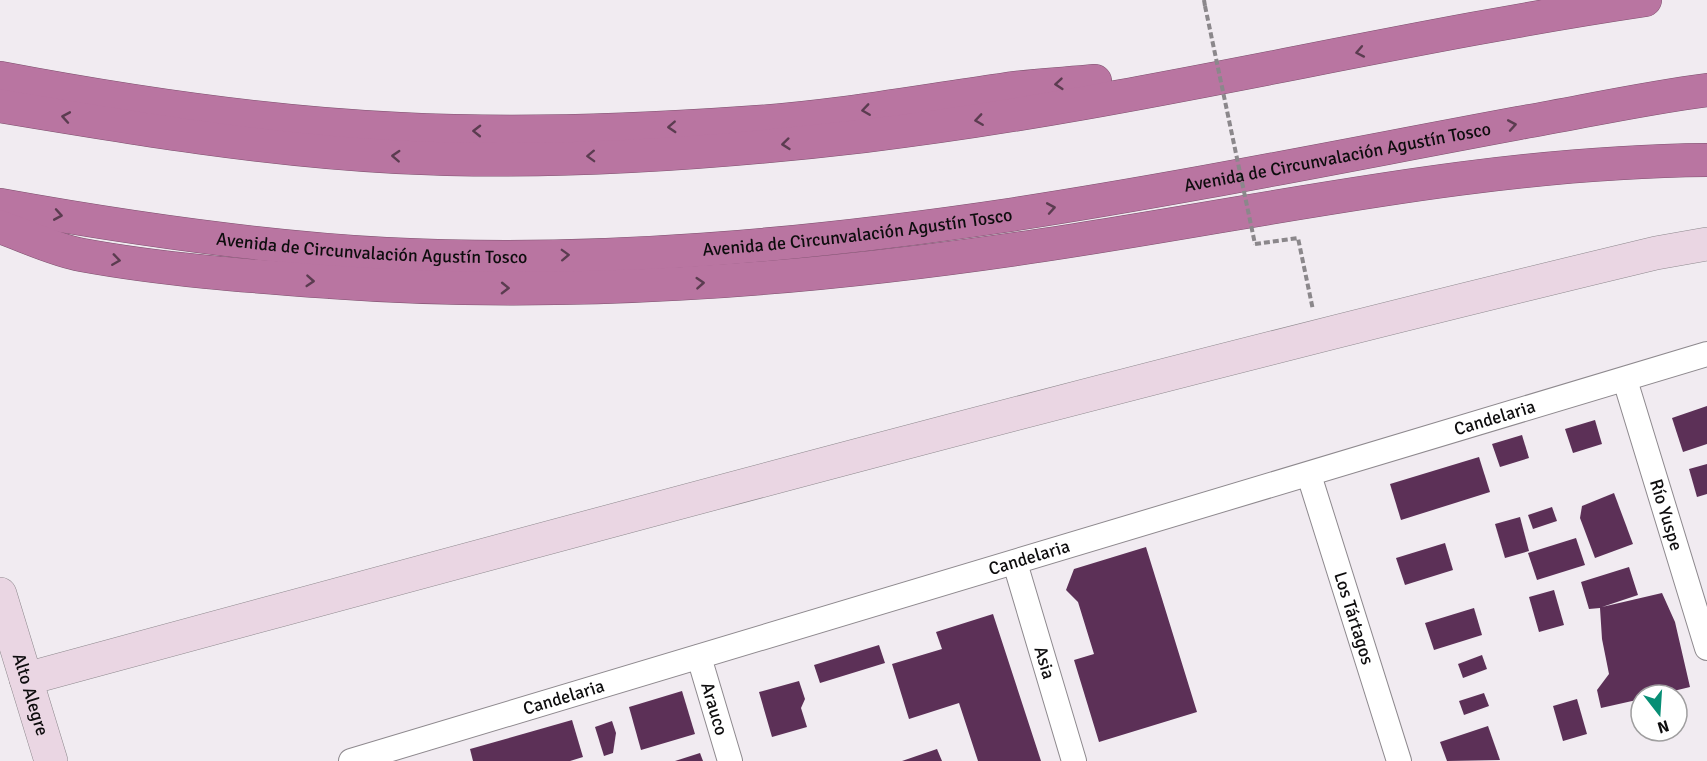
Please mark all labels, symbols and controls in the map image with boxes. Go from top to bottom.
one-way arrow [1355,45,1365,58]
one-way arrow [1055,77,1064,90]
one-way arrow [862,104,871,116]
one-way arrow [62,111,72,124]
one-way arrow [975,113,984,125]
street label: Avenida de Circunvalación Agustín Tosco [1182,117,1493,197]
one-way arrow [1507,119,1517,131]
one-way arrow [667,120,676,133]
one-way arrow [472,125,481,137]
one-way arrow [781,137,790,150]
one-way arrow [392,150,401,163]
one-way arrow [587,150,596,163]
one-way arrow [1047,202,1056,214]
street label: Avenida de Circunvalación Agustín Tosco [702,204,1014,261]
one-way arrow [52,208,62,221]
street label: Avenida de Circunvalación Agustín Tosco [215,228,528,268]
one-way arrow [561,248,570,261]
one-way arrow [112,253,121,265]
one-way arrow [306,274,315,287]
one-way arrow [695,277,704,290]
one-way arrow [500,281,509,294]
street label: Candelaria [1451,395,1538,440]
street label: Río Yuspe [1645,476,1688,553]
street label: Candelaria [986,535,1072,580]
street label: Los Tártagos [1329,569,1379,667]
street label: Asia [1029,644,1060,682]
street label: Alto Alegre [8,651,54,738]
street label: Candelaria [520,675,607,720]
street label: Arauco [696,680,733,738]
north arrow [1629,683,1689,743]
text: N [1655,715,1671,738]

